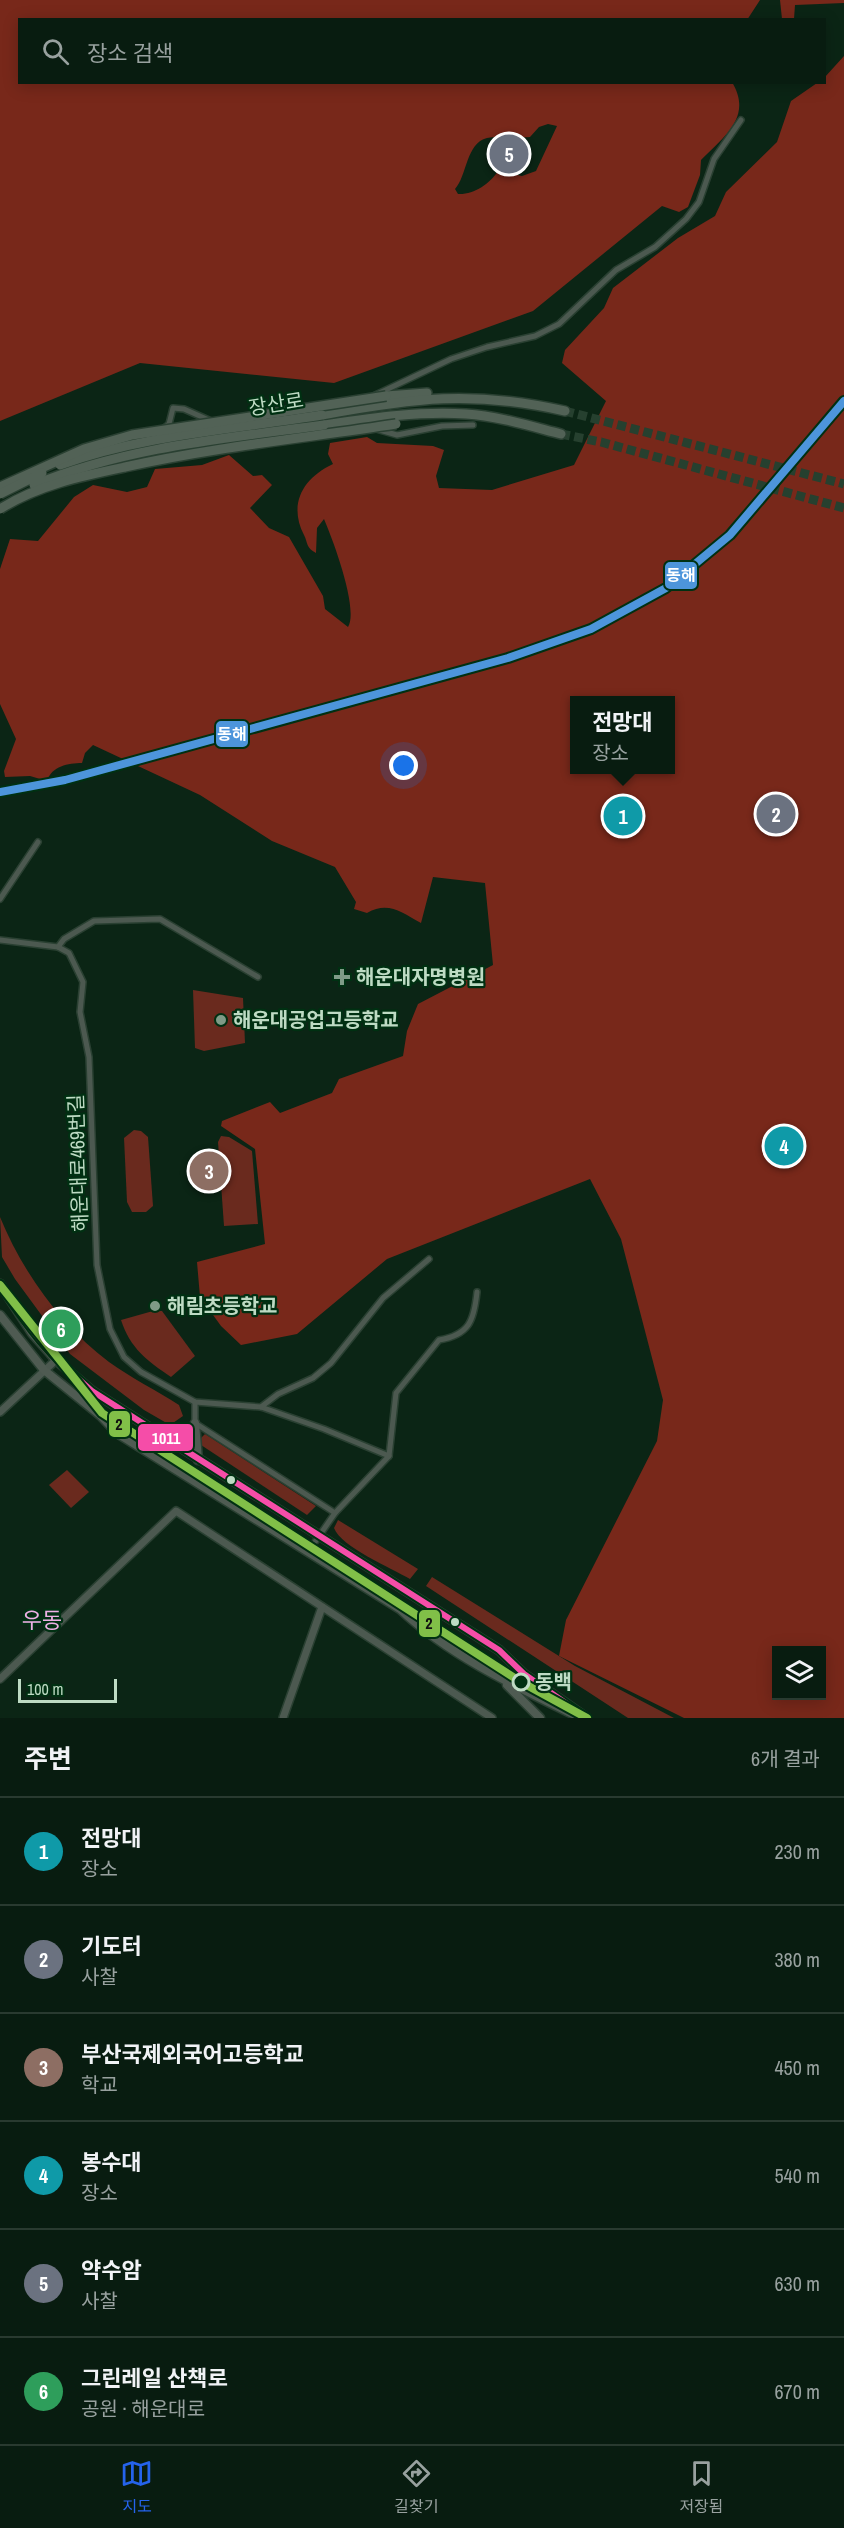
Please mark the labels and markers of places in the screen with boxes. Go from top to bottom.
pin: 5 [490,132,528,176]
pin: 2 [756,792,796,836]
pin: 1 [604,794,642,838]
place label: 해운대자명병원 [356,963,485,990]
marker: 해운대자명병원 [333,968,351,986]
place label: 해운대공업고등학교 [233,1006,399,1033]
marker: 해운대공업고등학교 [214,1013,228,1027]
pin: 4 [764,1124,804,1168]
pin: 3 [190,1148,228,1194]
place label: 해림초등학교 [167,1292,277,1319]
marker: 해림초등학교 [148,1299,162,1313]
pin: 6 [42,1306,80,1352]
unlabelled marker [225,1474,237,1486]
unlabelled marker [449,1616,461,1628]
place label: 동백 [535,1668,572,1695]
marker: 동백 [512,1673,530,1691]

